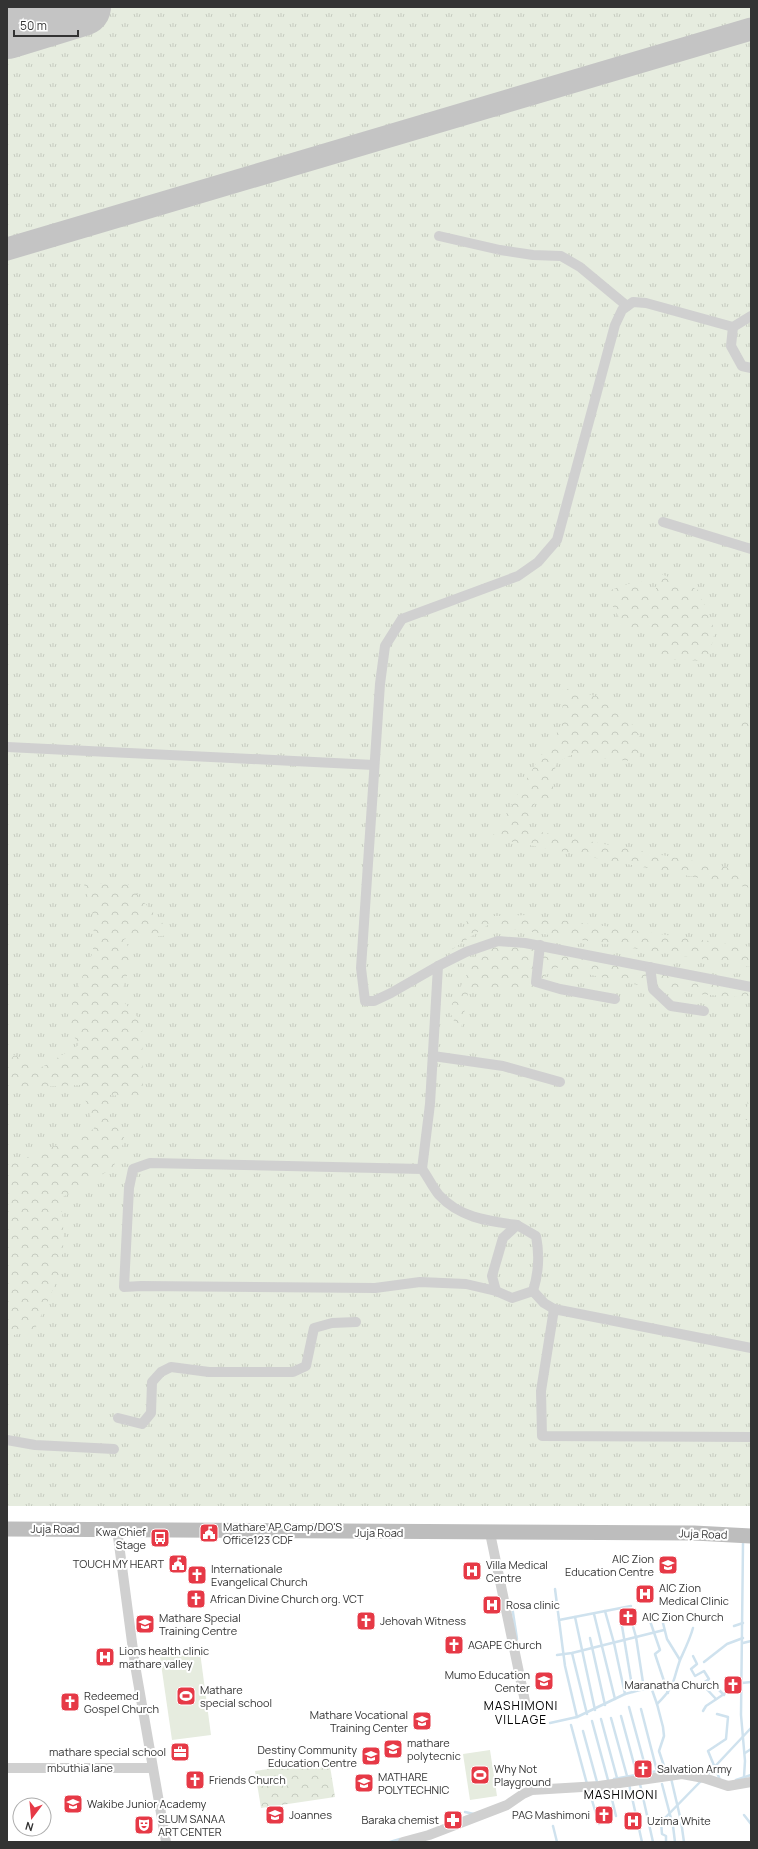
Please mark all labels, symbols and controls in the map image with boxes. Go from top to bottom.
scale bar [14,12,78,38]
text: 50 m [20,17,47,34]
place label: Mathare AP Camp/DO'S Office123 CDF [223,1519,342,1547]
street label: Juja Road [31,1521,79,1536]
public building icon: Mathare AP Camp/DO'S Office123 CDF [198,1522,220,1544]
place label: Kwa Chief Stage [96,1524,147,1552]
street label: Juja Road [355,1525,403,1540]
street label: Juja Road [678,1525,728,1542]
bus stop icon: Kwa Chief Stage [149,1527,171,1549]
place label: AIC Zion Education Centre [565,1551,655,1579]
public building icon: TOUCH MY HEART [167,1553,189,1575]
school or university icon: AIC Zion Education Centre [657,1554,679,1576]
place label: TOUCH MY HEART [73,1556,164,1571]
place label: Villa Medical Centre [486,1557,548,1585]
hospital icon: Villa Medical Centre [461,1560,483,1582]
place label: Internationale Evangelical Church [211,1561,308,1589]
church icon: Internationale Evangelical Church [186,1564,208,1586]
place label: AIC Zion Medical Clinic [659,1580,729,1608]
hospital icon: AIC Zion Medical Clinic [634,1583,656,1605]
church icon: African Divine Church org. VCT [185,1588,207,1610]
place label: African Divine Church org. VCT [210,1591,364,1606]
hospital icon: Rosa clinic [481,1594,503,1616]
place label: Rosa clinic [506,1597,560,1612]
church icon: AIC Zion Church [617,1606,639,1628]
place label: AIC Zion Church [642,1609,724,1624]
place label: Mathare Special Training Centre [159,1610,241,1638]
church icon: Jehovah Witness [355,1610,377,1632]
school or university icon: Mathare Special Training Centre [134,1613,156,1635]
place label: Jehovah Witness [380,1613,466,1628]
church icon: AGAPE Church [443,1634,465,1656]
place label: AGAPE Church [468,1637,542,1652]
place label: Lions health clinic mathare valley [119,1643,209,1671]
hospital icon: Lions health clinic mathare valley [94,1646,116,1668]
place label: Mumo Education Center [445,1667,530,1695]
school or university icon: Mumo Education Center [533,1670,555,1692]
church icon: Maranatha Church [722,1674,744,1696]
place label: Maranatha Church [624,1677,719,1692]
place label: Mathare special school [200,1682,272,1710]
sports icon: Mathare special school [175,1685,197,1707]
place label: Redeemed Gospel Church [84,1688,159,1716]
church icon: Redeemed Gospel Church [59,1691,81,1713]
district label: MASHIMONI VILLAGE [484,1697,558,1728]
place label: Mathare Vocational Training Center [310,1707,408,1735]
school or university icon: Mathare Vocational Training Center [411,1710,433,1732]
place label: mathare polytecnic [407,1735,461,1763]
school or university icon: mathare polytecnic [382,1738,404,1760]
office icon: mathare special school [169,1741,191,1763]
place label: Destiny Community Education Centre [257,1742,358,1770]
place label: mathare special school [49,1744,166,1759]
school or university icon: Destiny Community Education Centre [360,1745,382,1767]
church icon: Salvation Army [632,1758,654,1780]
street label: mbuthia lane [47,1760,113,1775]
place label: Why Not Playground [494,1761,551,1789]
place label: Salvation Army [657,1761,732,1776]
sports icon: Why Not Playground [469,1764,491,1786]
church icon: Friends Church [184,1769,206,1791]
place label: MATHARE POLYTECHNIC [378,1769,450,1797]
place label: Friends Church [209,1772,286,1787]
school or university icon: MATHARE POLYTECHNIC [353,1772,375,1794]
district label: MASHIMONI [584,1786,658,1803]
school or university icon: Wakibe Junior Academy [62,1793,84,1815]
place label: Wakibe Junior Academy [87,1796,207,1811]
north arrow [12,1797,52,1837]
school or university icon: Joannes [264,1804,286,1826]
church icon: PAG Mashimoni [593,1804,615,1826]
place label: Joannes [289,1807,332,1822]
place label: PAG Mashimoni [512,1807,590,1822]
pharmacy icon: Baraka chemist [442,1809,464,1831]
hospital icon: Uzima White [622,1810,644,1832]
place label: SLUM SANAA ART CENTER [158,1811,225,1839]
place label: Baraka chemist [362,1812,439,1827]
place label: Uzima White [647,1813,711,1828]
theatre icon: SLUM SANAA ART CENTER [133,1814,155,1836]
text: N [23,1819,35,1835]

